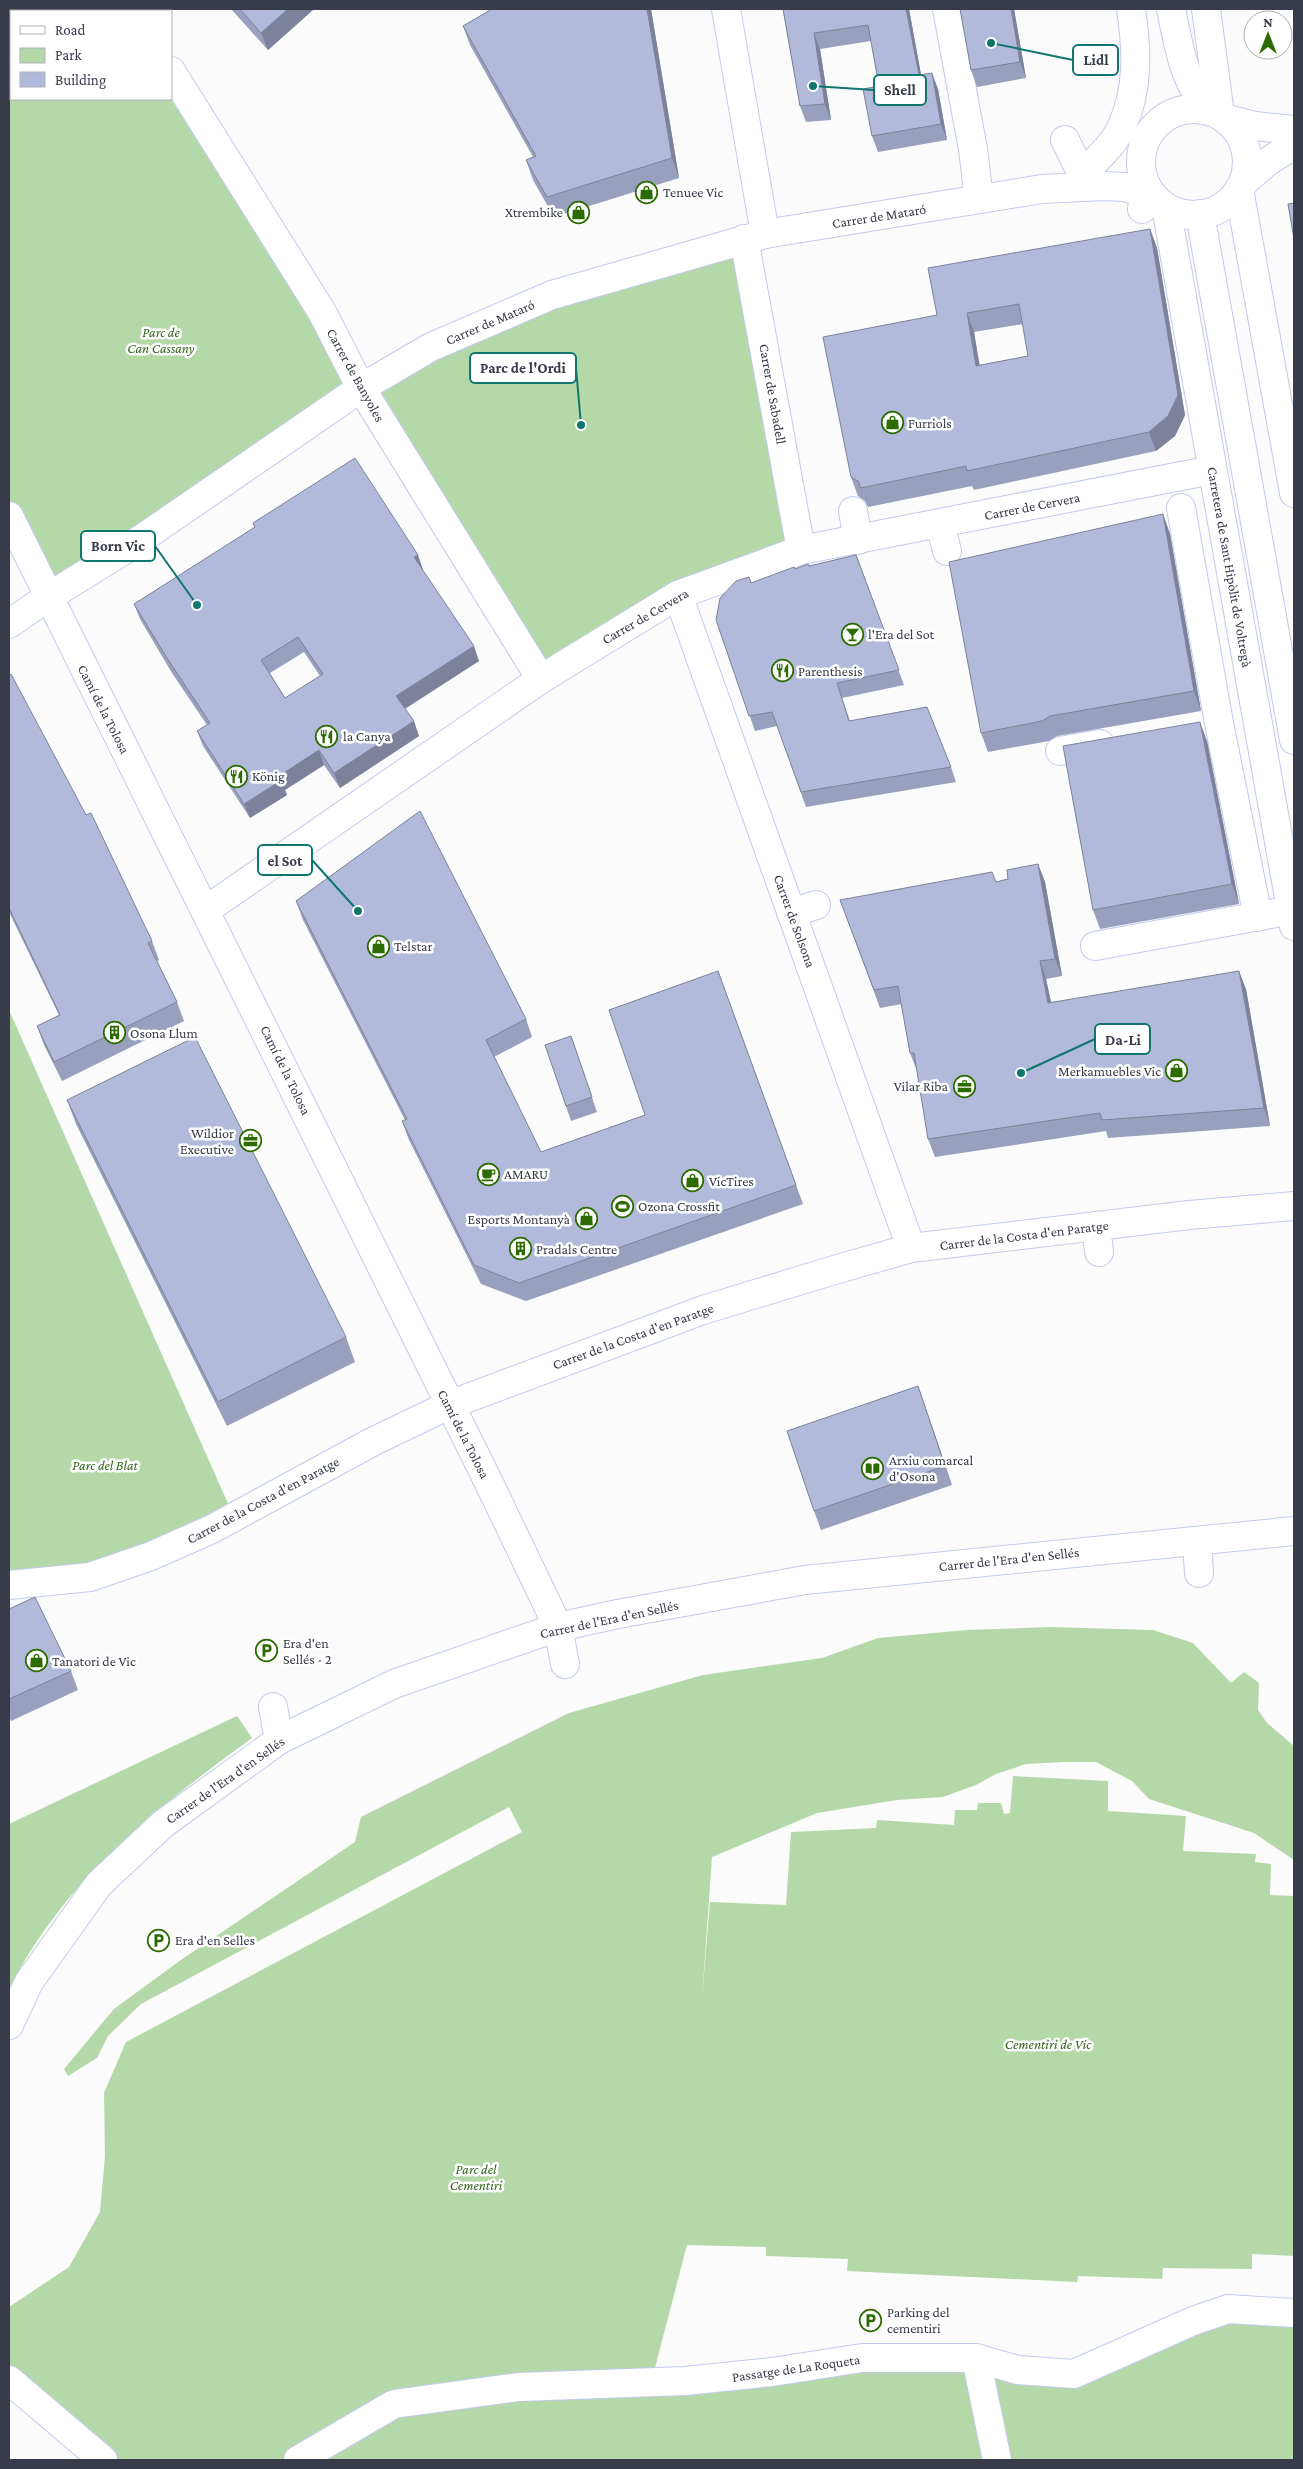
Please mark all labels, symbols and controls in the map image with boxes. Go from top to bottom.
legend [10,10,172,100]
north arrow [1243,10,1293,60]
text: N [1263,14,1273,30]
text: Road [55,22,86,38]
callout: Lidl [1073,45,1118,75]
text: Park [55,47,82,63]
text: Lidl [1084,52,1109,68]
text: Building [55,72,106,89]
callout: Shell [874,75,926,105]
text: Shell [884,82,917,98]
shop icon: Tenuee Vic [635,180,659,204]
place label: Tenuee Vic [663,184,724,200]
shop icon: Xtrembike [567,200,591,224]
street label: Carrer de Mataró [831,201,927,231]
place label: Xtrembike [505,204,563,220]
street label: Carrer de Mataró [443,296,537,348]
park label: Parc de Can Cassany [127,324,195,356]
street label: Carrer de Banyoles [324,325,388,425]
street label: Carrer de Sabadell [756,342,790,446]
callout: Parc de l'Ordi [470,353,576,383]
text: Parc de l'Ordi [480,360,567,376]
shop icon: Furriols [880,411,904,435]
place label: Furriols [908,415,952,431]
street label: Carretera de Sant Hipòlit de Voltregà [1204,465,1256,669]
street label: Carrer de Cervera [983,489,1082,523]
callout: Born Vic [81,531,155,561]
text: Born Vic [91,538,145,554]
street label: Carrer de Cervera [599,585,692,647]
bar icon: l'Era del Sot [840,622,864,646]
place label: l'Era del Sot [868,626,935,642]
restaurant icon: Parenthesis [770,659,794,683]
street label: Camí de la Tolosa [75,662,134,757]
place label: Parenthesis [798,663,863,679]
restaurant icon: la Canya [315,724,339,748]
place label: la Canya [343,728,391,744]
restaurant icon: König [224,764,248,788]
place label: König [252,768,285,784]
callout: el Sot [258,845,312,875]
text: el Sot [268,853,303,869]
street label: Carrer de Solsona [771,872,819,970]
shop icon: Telstar [366,934,390,958]
place label: Telstar [394,938,432,954]
building icon: Osona Llum [102,1021,126,1045]
street label: Camí de la Tolosa [257,1023,315,1118]
callout: Da-Li [1095,1024,1150,1054]
place label: Osona Llum [130,1025,198,1041]
text: Da-Li [1105,1032,1142,1048]
shop icon: Merkamuebles Vic [1165,1059,1189,1083]
place label: Merkamuebles Vic [1058,1063,1161,1079]
office icon: Vilar Riba [952,1074,976,1098]
place label: Vilar Riba [894,1078,949,1094]
place label: Wildior Executive [180,1125,234,1157]
office icon: Wildior Executive [238,1129,262,1153]
cafe icon: AMARU [476,1162,500,1186]
place label: AMARU [504,1166,548,1182]
shop icon: VicTires [681,1169,705,1193]
place label: VicTires [709,1173,754,1189]
sports icon: Ozona Crossfit [610,1194,634,1218]
place label: Ozona Crossfit [638,1198,720,1214]
shop icon: Esports Montanyà [574,1207,598,1231]
place label: Esports Montanyà [468,1211,571,1227]
street label: Carrer de la Costa d'en Paratge [939,1217,1109,1253]
building icon: Pradals Centre [508,1237,532,1261]
place label: Pradals Centre [536,1241,617,1257]
street label: Carrer de la Costa d'en Paratge [550,1299,716,1373]
street label: Camí de la Tolosa [435,1387,494,1482]
place label: Arxiu comarcal d'Osona [889,1452,974,1484]
street label: Carrer de la Costa d'en Paratge [184,1453,342,1547]
library icon: Arxiu comarcal d'Osona [861,1456,885,1480]
park label: Parc del Blat [72,1457,139,1473]
street label: Carrer de l'Era d'en Sellés [938,1544,1080,1574]
street label: Carrer de l'Era d'en Sellés [538,1597,680,1641]
place label: Era d'en Sellés - 2 [283,1635,332,1667]
parking icon: Era d'en Sellés - 2 [255,1639,279,1663]
shop icon: Tanatori de Vic [24,1649,48,1673]
place label: Tanatori de Vic [52,1653,136,1669]
street label: Carrer de l'Era d'en Sellés [163,1733,287,1827]
parking icon: Era d'en Selles [147,1928,171,1952]
place label: Era d'en Selles [175,1932,255,1948]
park label: Cementiri de Vic [1005,2036,1092,2052]
park label: Parc del Cementiri [450,2161,503,2193]
place label: Parking del cementiri [887,2304,950,2336]
parking icon: Parking del cementiri [859,2308,883,2332]
street label: Passatge de La Roqueta [731,2351,862,2385]

